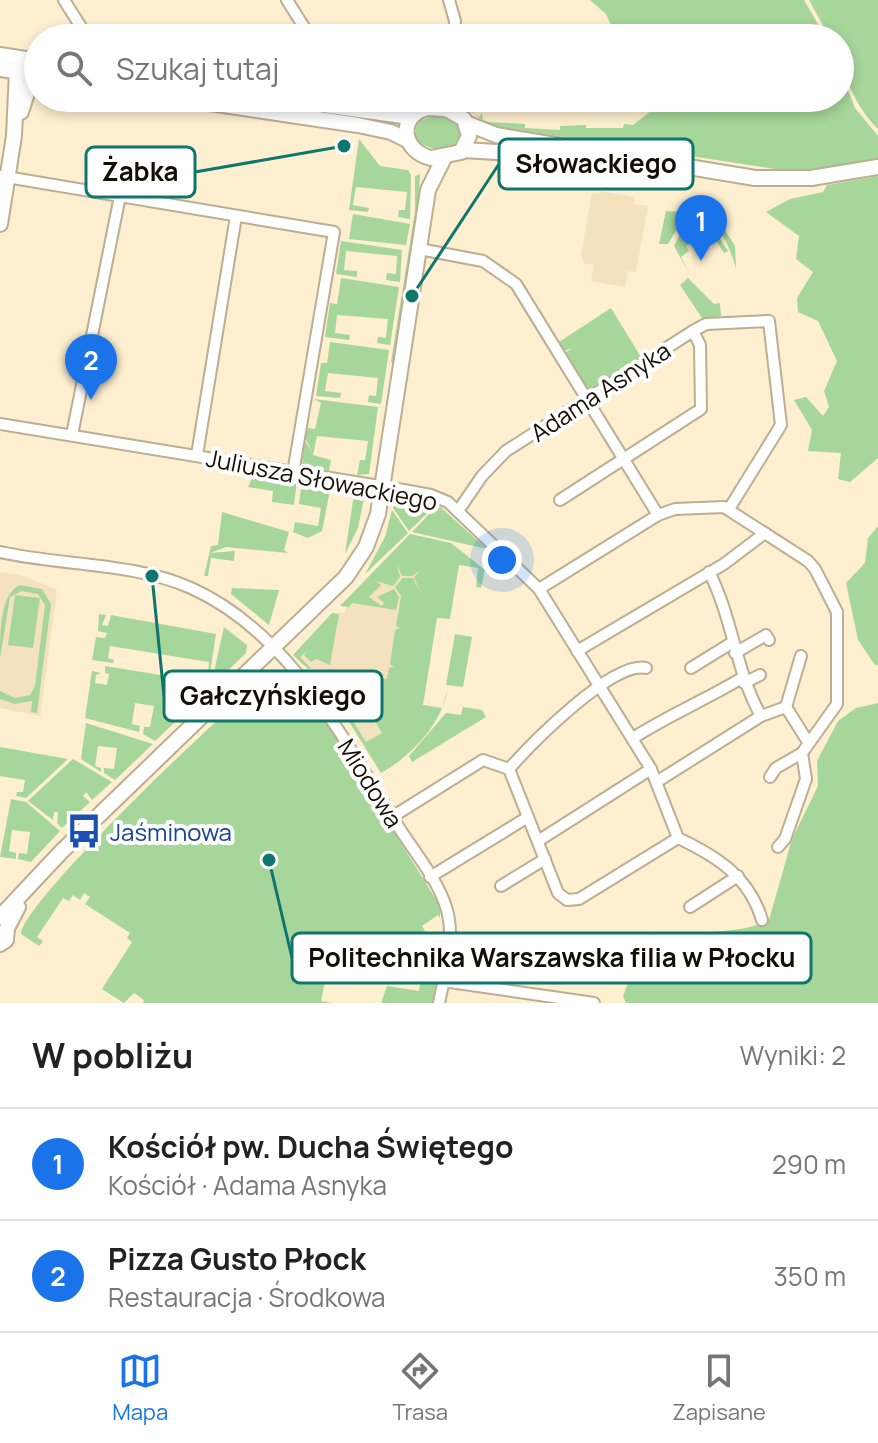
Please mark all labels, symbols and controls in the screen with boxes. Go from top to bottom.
search box [24,24,854,112]
icon: search [52,46,96,90]
text: Szukaj tutaj [116,48,279,89]
callout: Słowackiego [499,139,693,189]
text: Słowackiego [515,145,677,181]
callout: Żabka [86,147,195,197]
text: Żabka [101,153,179,189]
pin: 1 [675,195,727,261]
street label: Adama Asnyka [524,333,676,449]
pin: 2 [65,334,117,400]
street label: Juliusza Słowackiego [204,440,440,518]
your location [482,540,522,580]
callout: Gałczyńskiego [164,671,382,721]
text: Gałczyńskiego [180,677,366,713]
street label: Miodowa [331,732,411,834]
bus stop icon: Jaśminowa [65,812,103,850]
place label: Jaśminowa [110,815,232,848]
callout: Politechnika Warszawska filia w Płocku [292,933,811,983]
text: Politechnika Warszawska filia w Płocku [308,939,796,975]
text: W pobliżu [32,1032,193,1078]
text: Wyniki: 2 [740,1037,846,1073]
text: Kościół pw. Ducha Świętego [108,1126,514,1167]
text: 1 [52,1146,64,1182]
text: 290 m [772,1146,846,1182]
text: Kościół · Adama Asnyka [108,1167,387,1203]
text: Pizza Gusto Płock [108,1238,366,1279]
text: 2 [50,1258,66,1294]
text: 350 m [773,1258,846,1294]
text: Restauracja · Środkowa [108,1279,386,1315]
tab: Mapa [112,1349,168,1427]
tab: Trasa [392,1349,448,1427]
tab: Zapisane [672,1349,766,1427]

